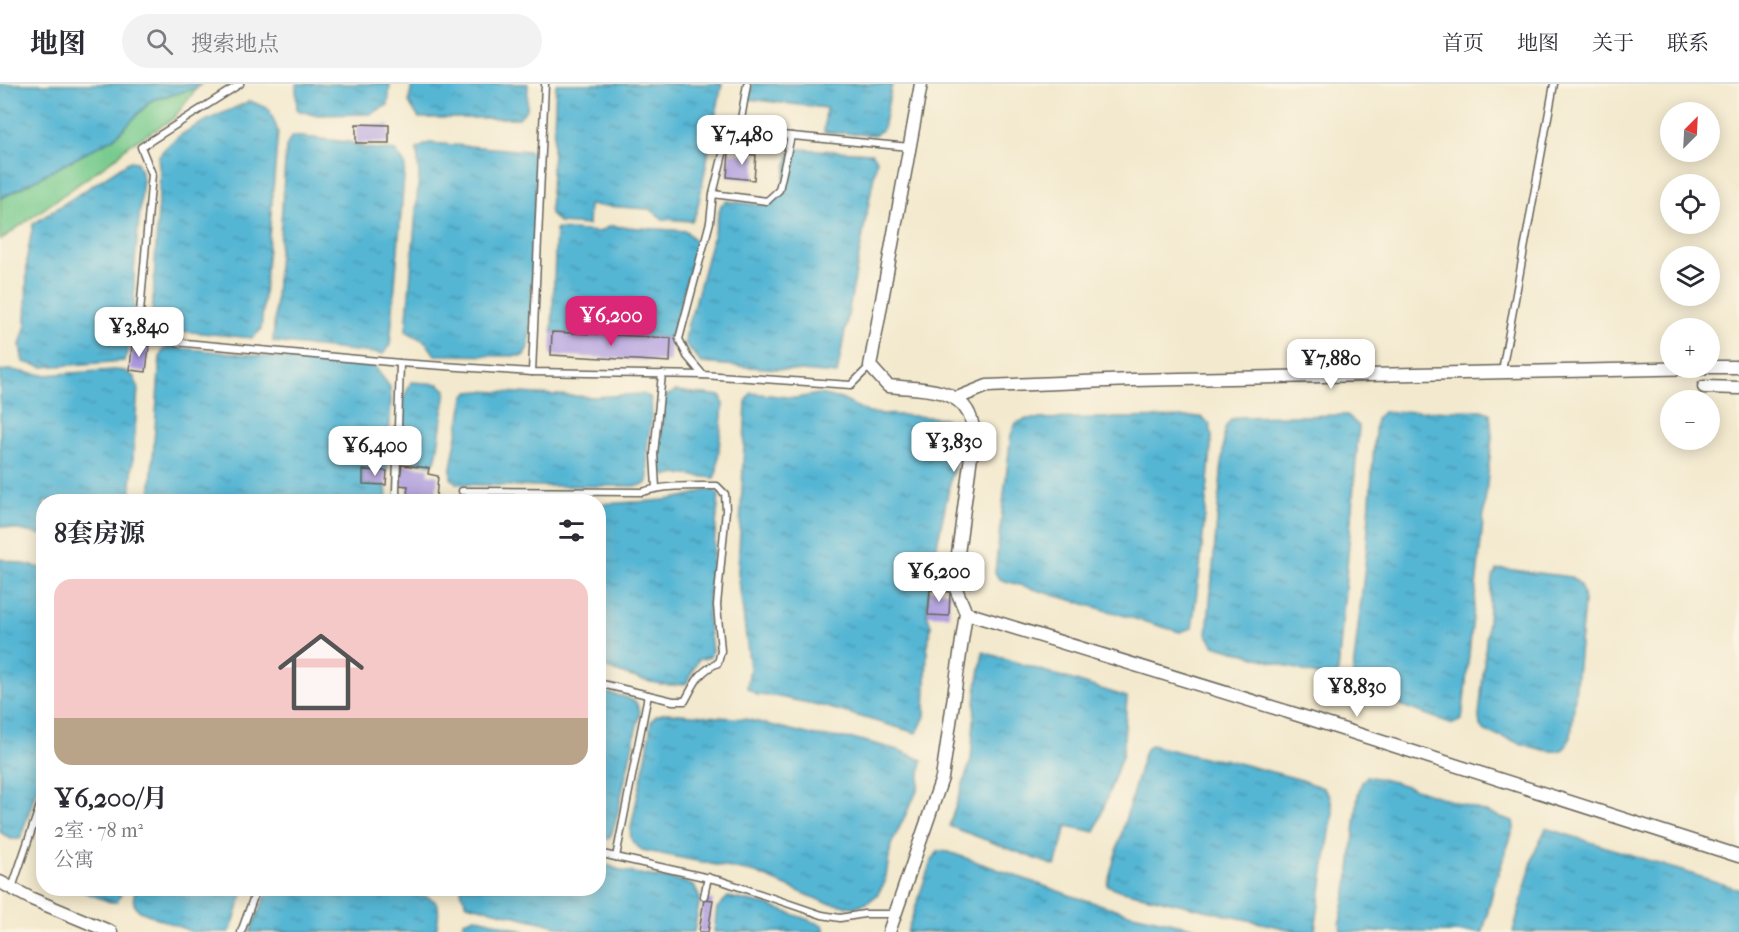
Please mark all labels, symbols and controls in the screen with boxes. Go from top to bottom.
search box [122,14,542,68]
icon: search [143,25,176,58]
text: 地图 [30,27,86,60]
text: 搜索地点 [191,31,279,57]
text: 首页 [1442,31,1484,55]
text: 地图 [1517,31,1559,55]
text: 关于 [1592,31,1634,55]
text: 联系 [1667,31,1709,55]
north arrow [1660,102,1720,162]
map controls [1660,102,1720,450]
pin: ¥7,480 [693,115,791,166]
text: ¥7,480 [711,123,773,146]
button: locate [1660,174,1720,234]
button: layers [1660,246,1720,306]
pin: ¥6,200 [562,296,660,347]
text: ¥6,200 [580,304,642,327]
pin: ¥3,840 [90,307,188,358]
text: ¥3,840 [109,315,169,338]
button: + [1660,318,1720,378]
pin: ¥7,880 [1282,339,1380,390]
text: ¥7,880 [1301,347,1361,370]
button: − [1660,390,1720,450]
pin: ¥3,830 [905,422,1003,473]
pin: ¥6,400 [326,426,424,477]
text: ¥3,830 [925,430,983,453]
text: ¥6,400 [343,434,407,457]
icon: filters [555,514,588,547]
text: 8套房源 [54,518,145,549]
pin: ¥6,200 [890,552,988,603]
text: ¥6,200 [908,560,970,583]
icon: home [267,618,375,726]
pin: ¥8,830 [1308,667,1406,718]
text: ¥8,830 [1327,675,1387,698]
text: ¥6,200/月 [54,783,168,814]
text: 2室 · 78 m² [54,819,143,842]
text: 公寓 [54,848,94,871]

